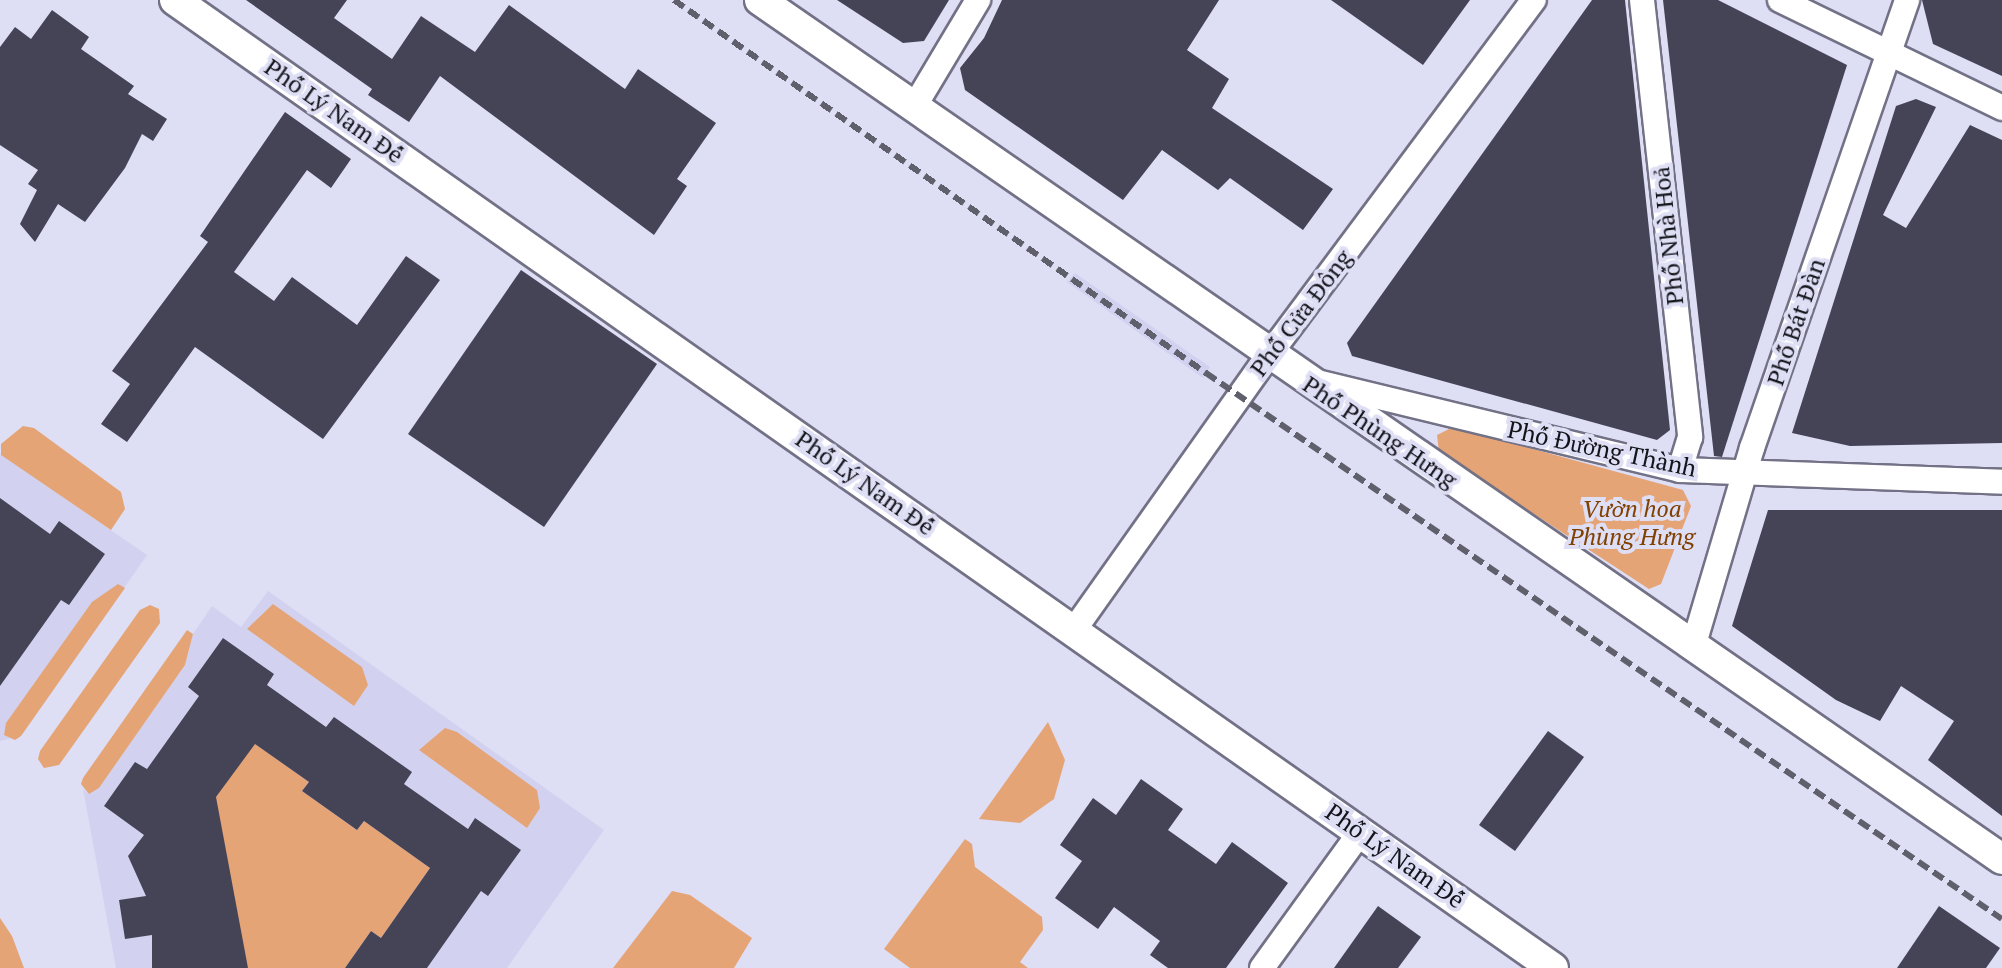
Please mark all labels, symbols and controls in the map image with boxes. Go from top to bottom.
street label: Phố Lý Nam Đế [259,53,409,169]
street label: Phố Nhà Hoả [1646,164,1690,308]
street label: Phố Cửa Đông [1244,243,1358,383]
street label: Phố Bát Đàn [1761,255,1831,389]
street label: Phố Phùng Hưng [1297,369,1463,495]
street label: Phố Đường Thành [1503,415,1701,483]
street label: Phố Lý Nam Đế [790,425,940,541]
park label: Vườn hoa Phùng Hưng [1568,495,1696,551]
street label: Phố Lý Nam Đế [1320,798,1470,914]

